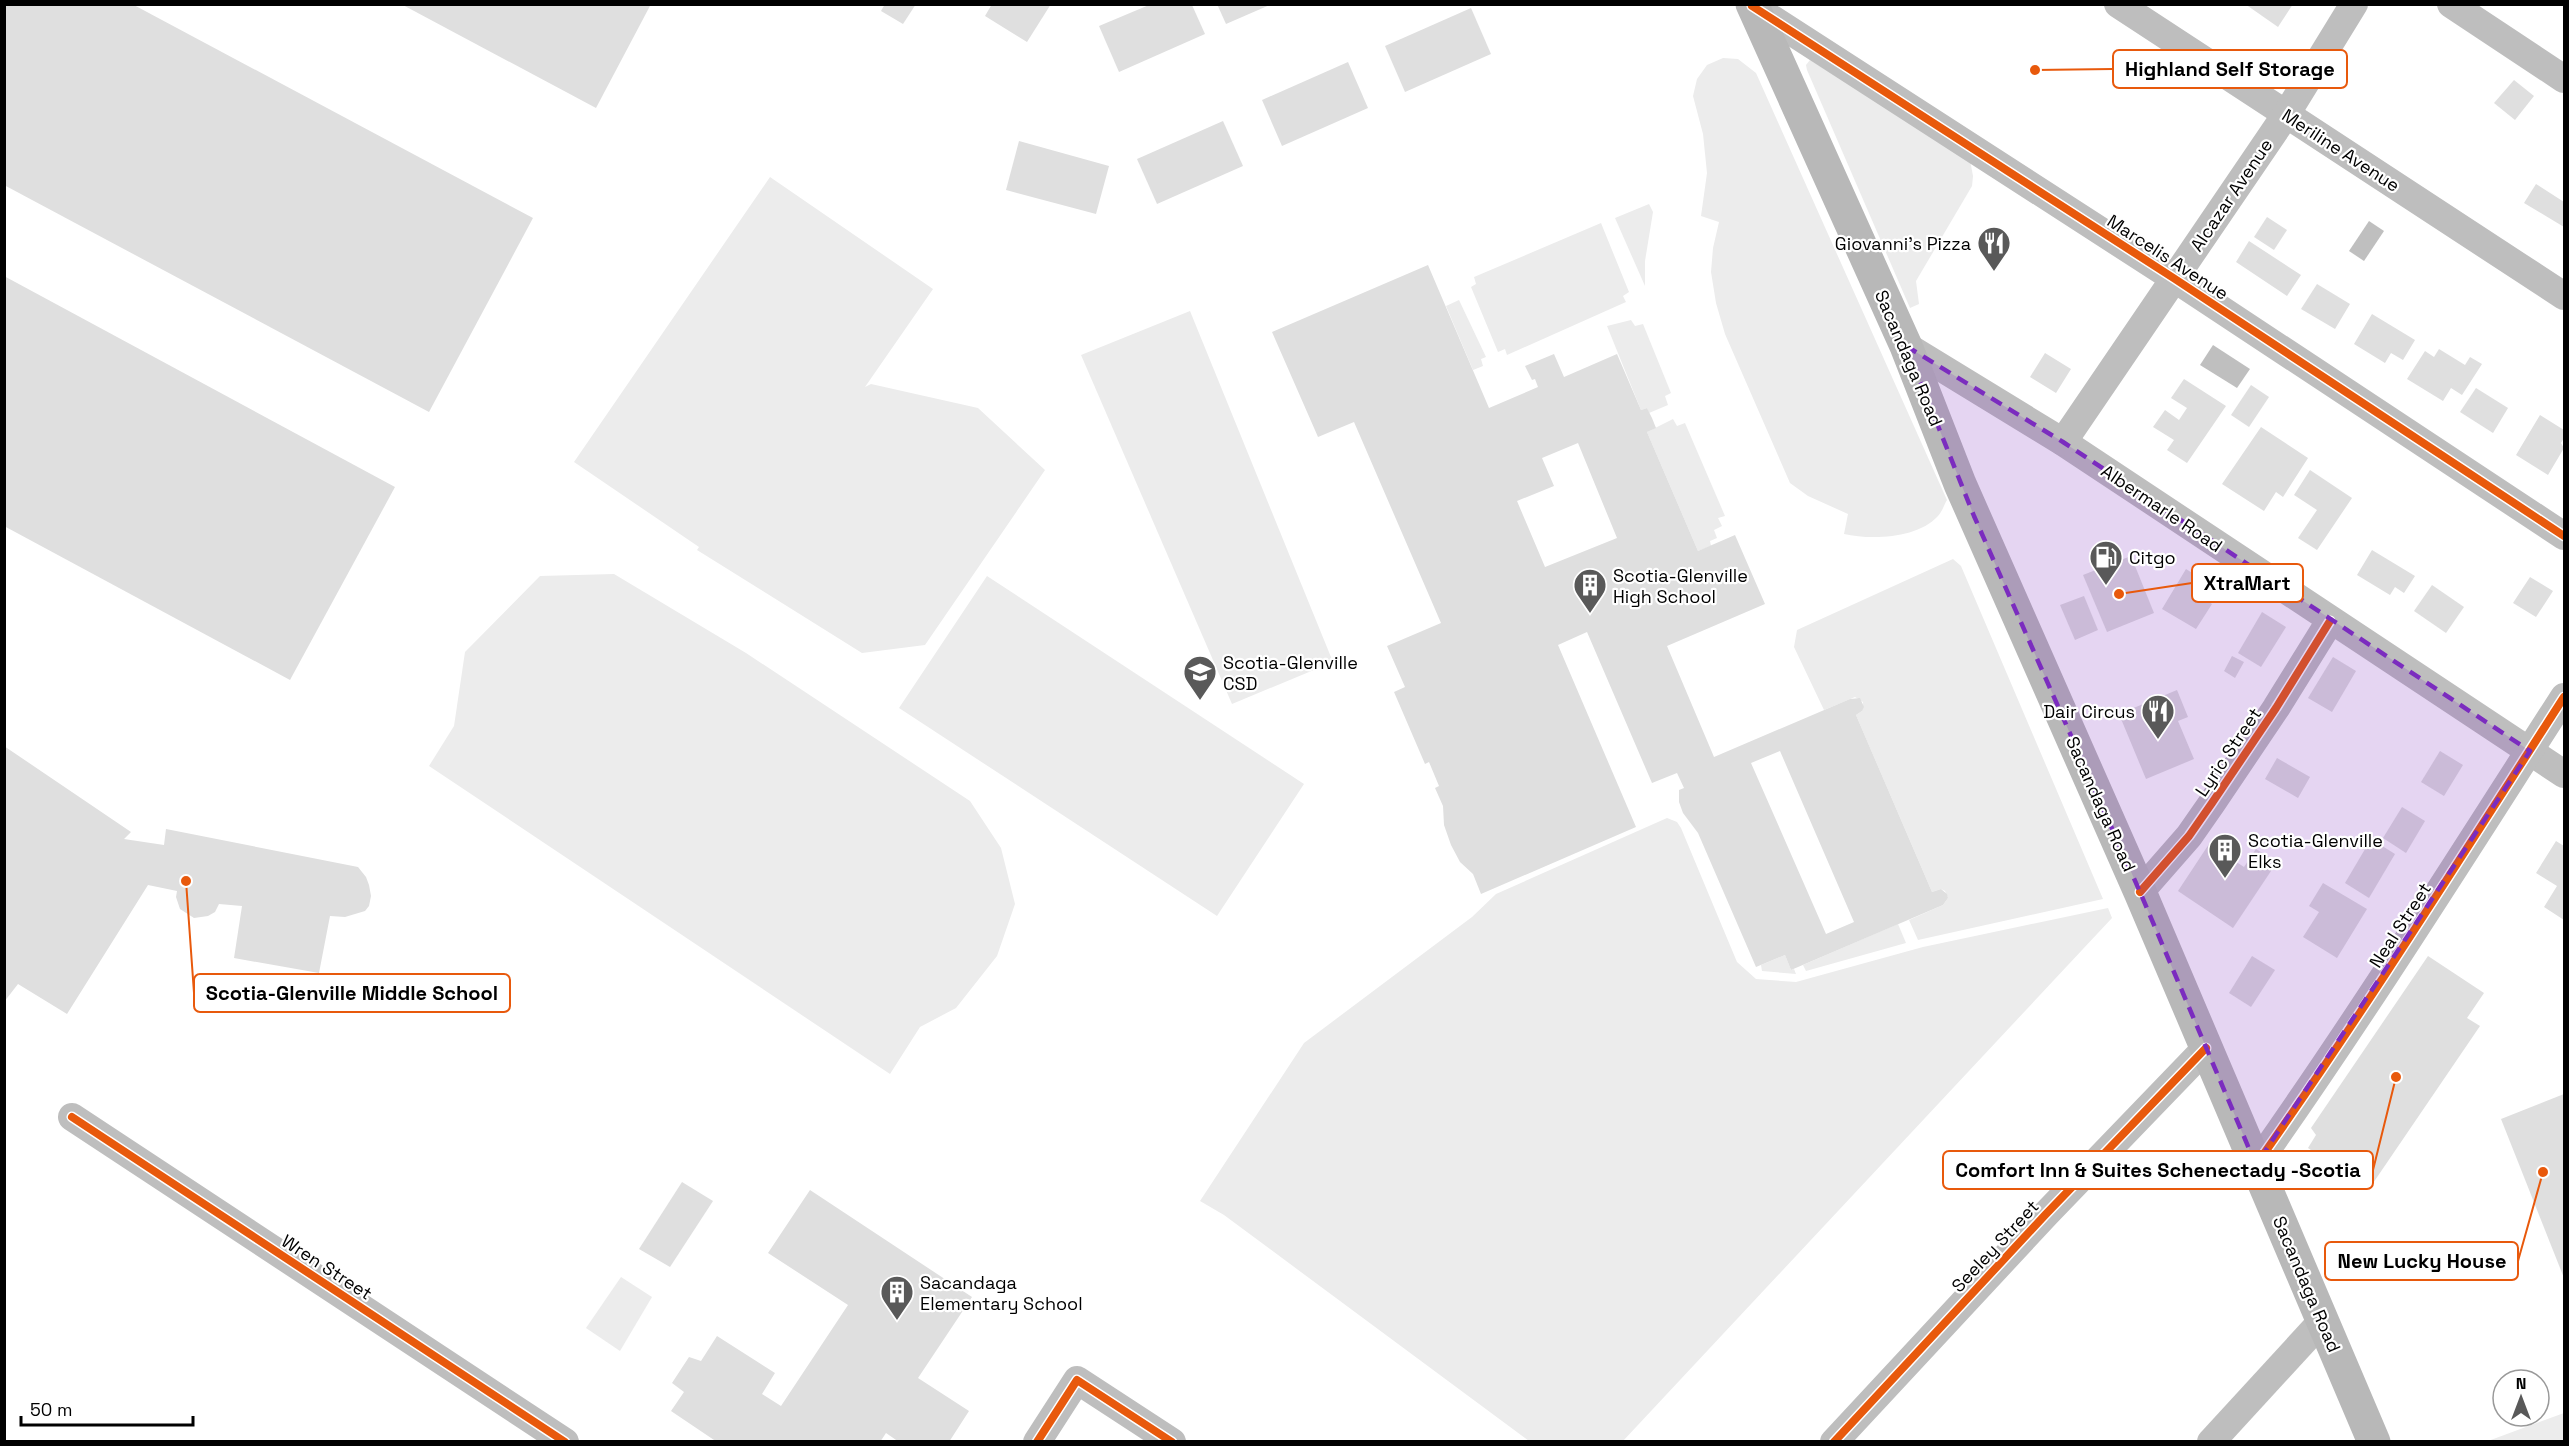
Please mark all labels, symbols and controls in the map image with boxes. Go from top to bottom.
callout: Highland Self Storage [2113,50,2347,88]
text: Highland Self Storage [2125,56,2335,82]
street label: Meriline Avenue [2278,103,2404,197]
street label: Alcazar Avenue [2185,134,2277,256]
street label: Marcelis Avenue [2103,209,2233,305]
restaurant icon: Giovanni's Pizza [1976,225,2012,272]
place label: Giovanni's Pizza [1835,232,1971,255]
street label: Sacandaga Road [1870,286,1948,430]
street label: Albermarle Road [2097,459,2227,557]
fuel station icon: Citgo [2088,539,2124,586]
place label: Citgo [2129,546,2176,569]
place label: Scotia-Glenville High School [1613,564,1748,608]
callout: XtraMart [2192,564,2303,602]
building icon: Scotia-Glenville High School [1572,567,1608,614]
text: XtraMart [2203,570,2291,596]
place label: Scotia-Glenville CSD [1223,651,1358,695]
school or university icon: Scotia-Glenville CSD [1182,654,1218,701]
restaurant icon: Dair Circus [2140,693,2176,740]
place label: Dair Circus [2043,700,2135,723]
street label: Lyric Street [2190,703,2266,801]
street label: Sacandaga Road [2061,733,2141,875]
place label: Scotia-Glenville Elks [2248,829,2383,873]
building icon: Scotia-Glenville Elks [2207,832,2243,879]
street label: Neal Street [2364,878,2436,972]
callout: Scotia-Glenville Middle School [194,974,510,1012]
text: Scotia-Glenville Middle School [206,980,498,1006]
callout: Comfort Inn & Suites Schenectady -Scotia [1943,1151,2373,1189]
text: Comfort Inn & Suites Schenectady -Scotia [1955,1157,2361,1183]
street label: Seeley Street [1946,1195,2044,1297]
street label: Sacandaga Road [2268,1212,2346,1356]
street label: Wren Street [277,1229,377,1305]
callout: New Lucky House [2325,1242,2518,1280]
text: New Lucky House [2338,1248,2506,1274]
place label: Sacandaga Elementary School [920,1271,1083,1315]
building icon: Sacandaga Elementary School [879,1274,915,1321]
north arrow [2491,1368,2551,1428]
text: N [2516,1373,2526,1394]
scale bar [21,1389,194,1427]
text: 50 m [30,1398,72,1421]

